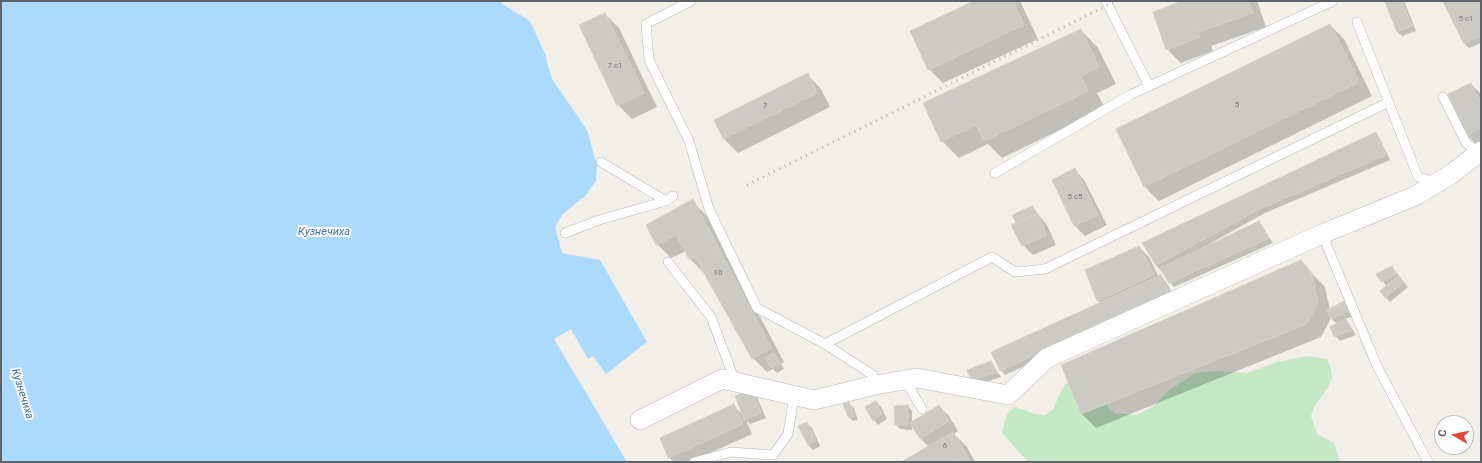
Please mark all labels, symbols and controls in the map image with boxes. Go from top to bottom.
house number: 5 с1 [1458,14,1474,24]
house number: 7 с1 [607,61,623,71]
house number: 5 [1235,100,1239,110]
house number: 7 [763,101,767,111]
house number: 5 с5 [1067,192,1083,202]
water label: Кузнечиха [298,225,350,239]
house number: 10 [714,268,722,278]
water label: Кузнечиха [8,367,36,421]
north arrow [1434,415,1474,455]
text: С [1436,429,1450,438]
house number: 6 [943,441,947,451]

